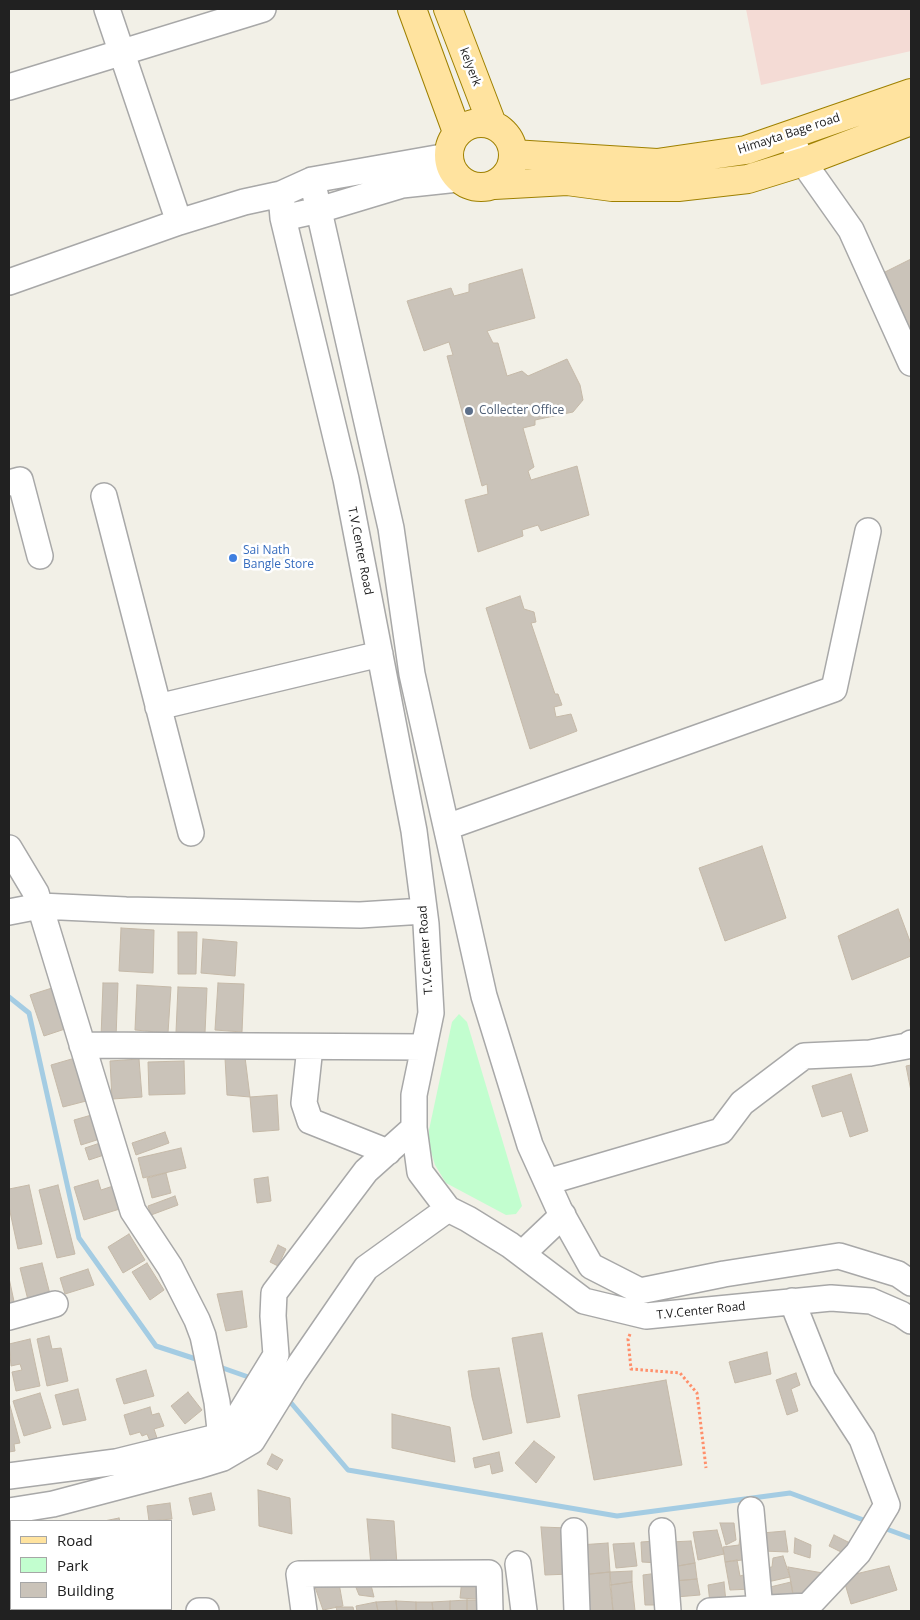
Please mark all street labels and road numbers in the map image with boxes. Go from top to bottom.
street label: kelyerk [456,46,484,88]
street label: Himayta Bage road [736,111,842,157]
street label: T.V.Center Road [344,506,376,596]
street label: T.V.Center Road [416,905,436,995]
street label: T.V.Center Road [656,1299,746,1323]

